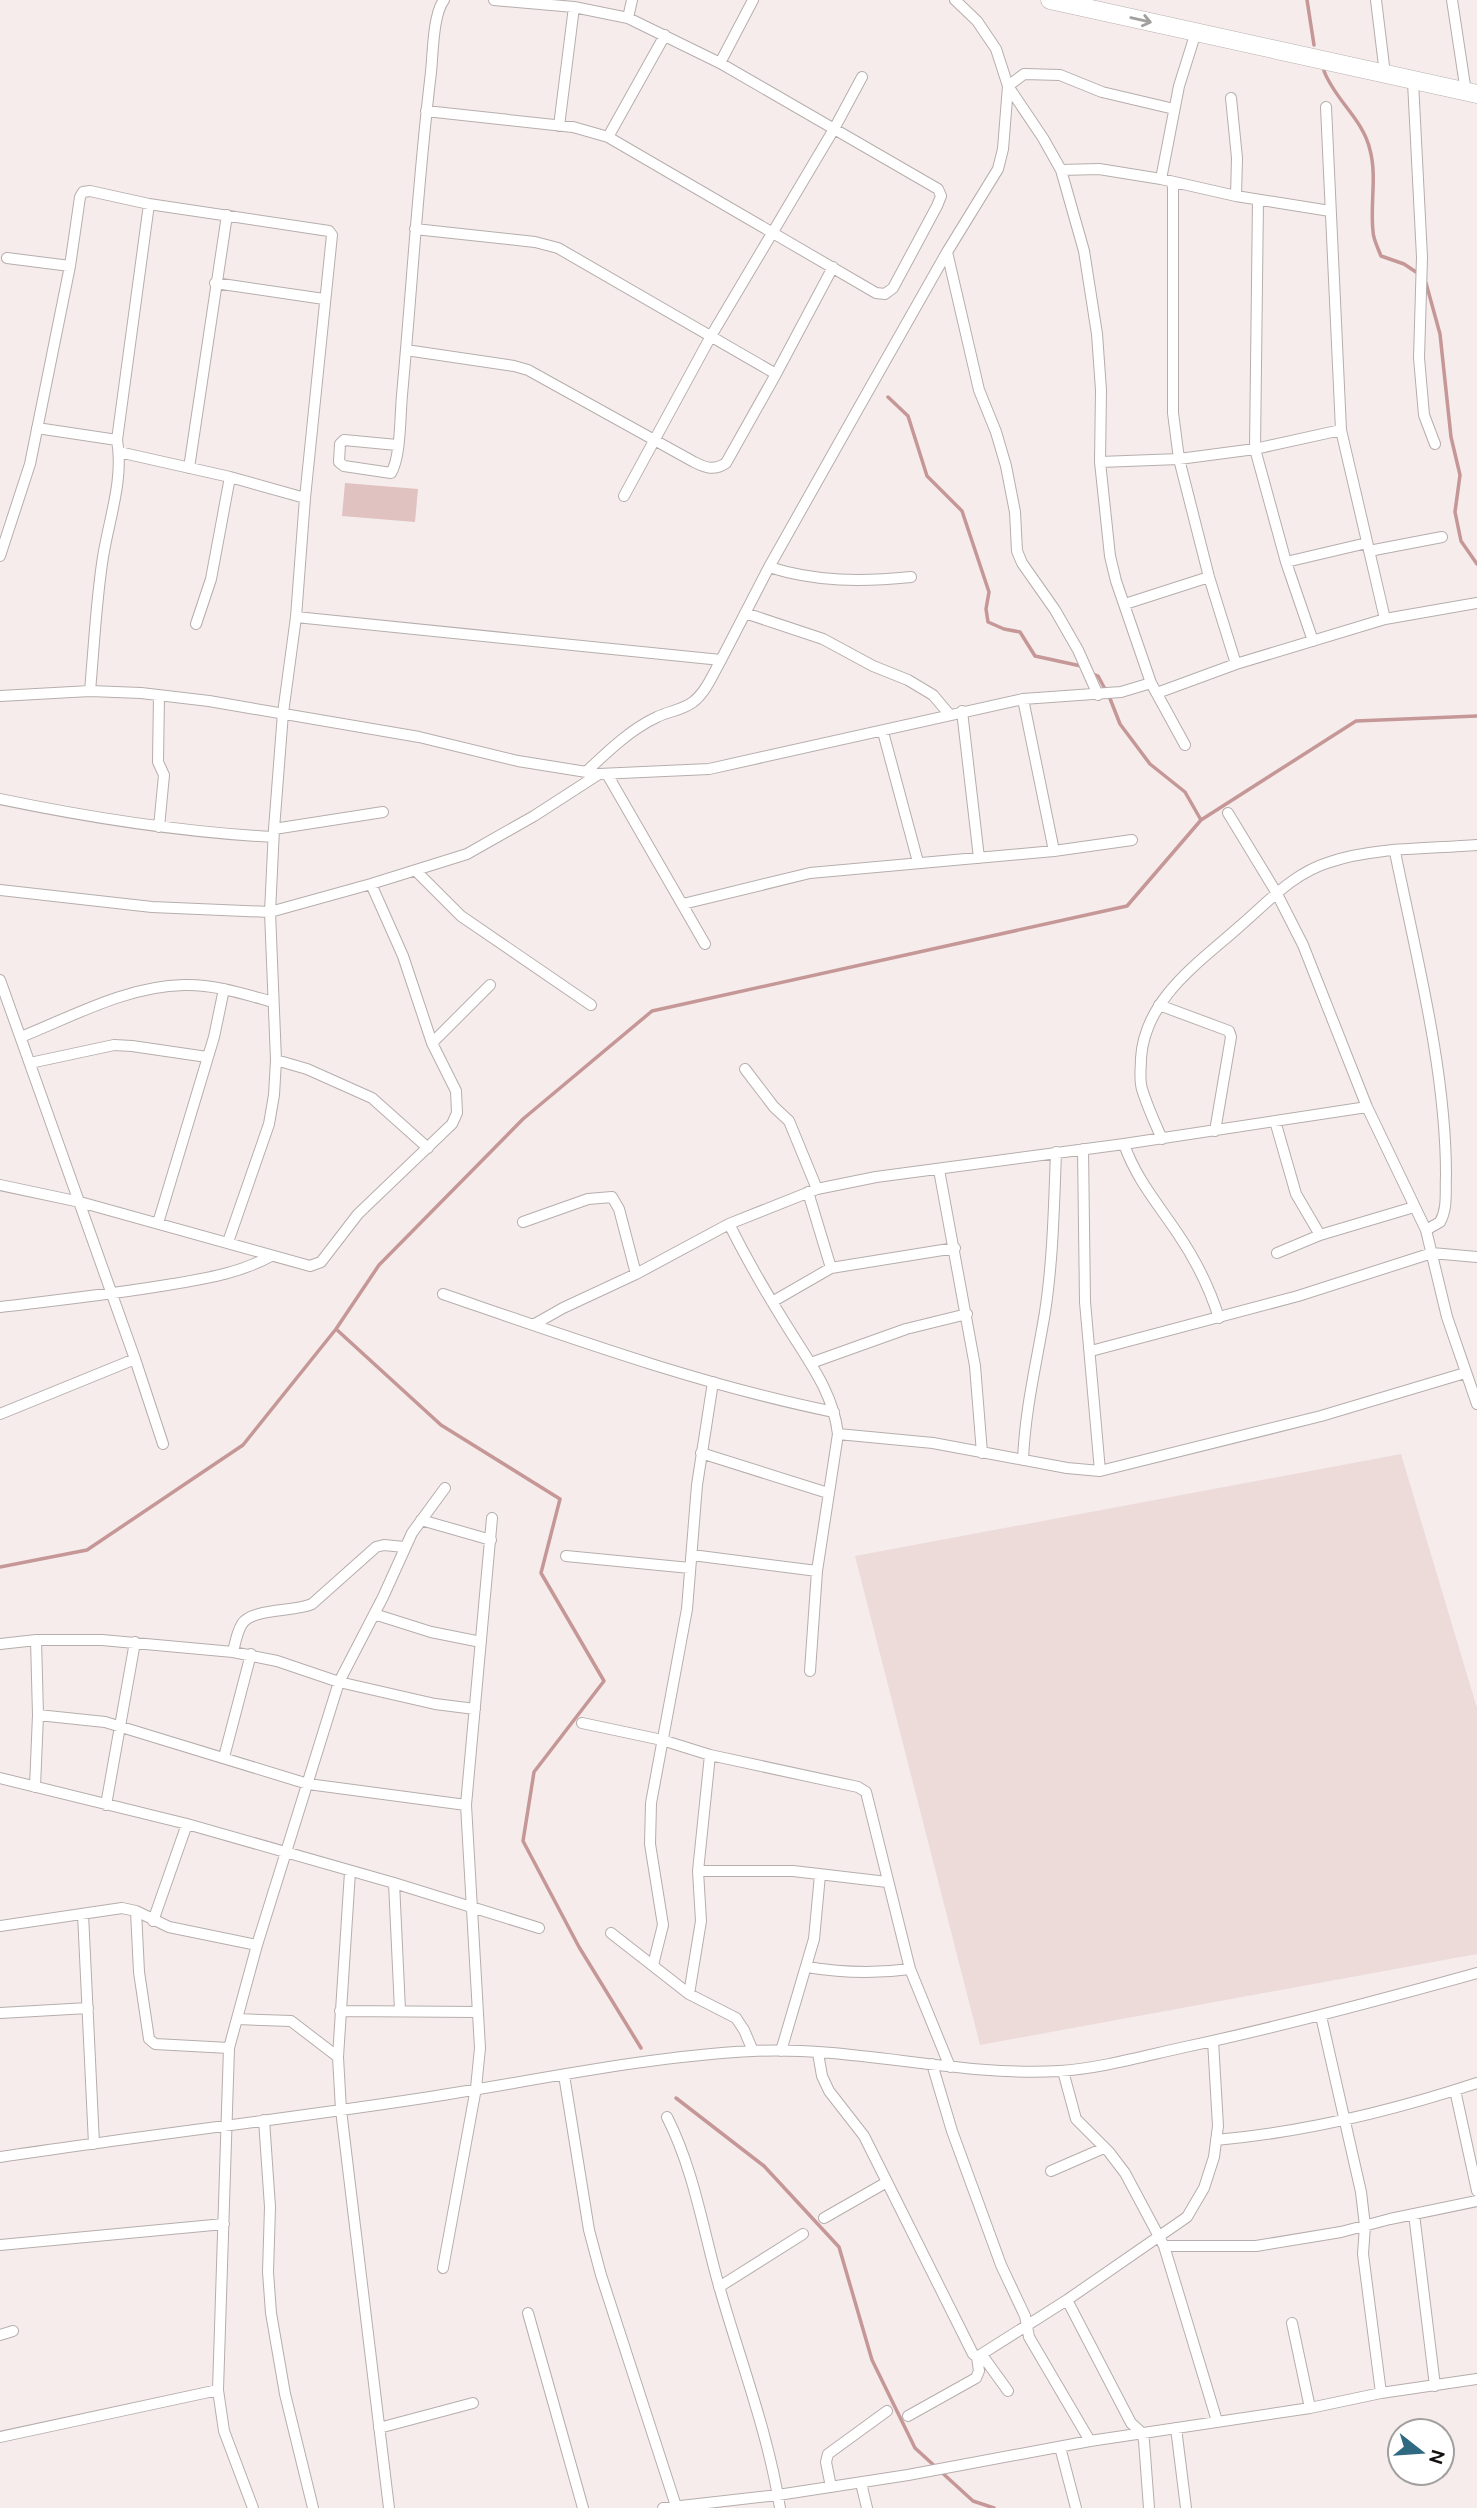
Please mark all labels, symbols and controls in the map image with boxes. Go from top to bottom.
one-way arrow [1129,13,1152,27]
north arrow [1386,2417,1456,2487]
text: N [1425,2447,1450,2467]

